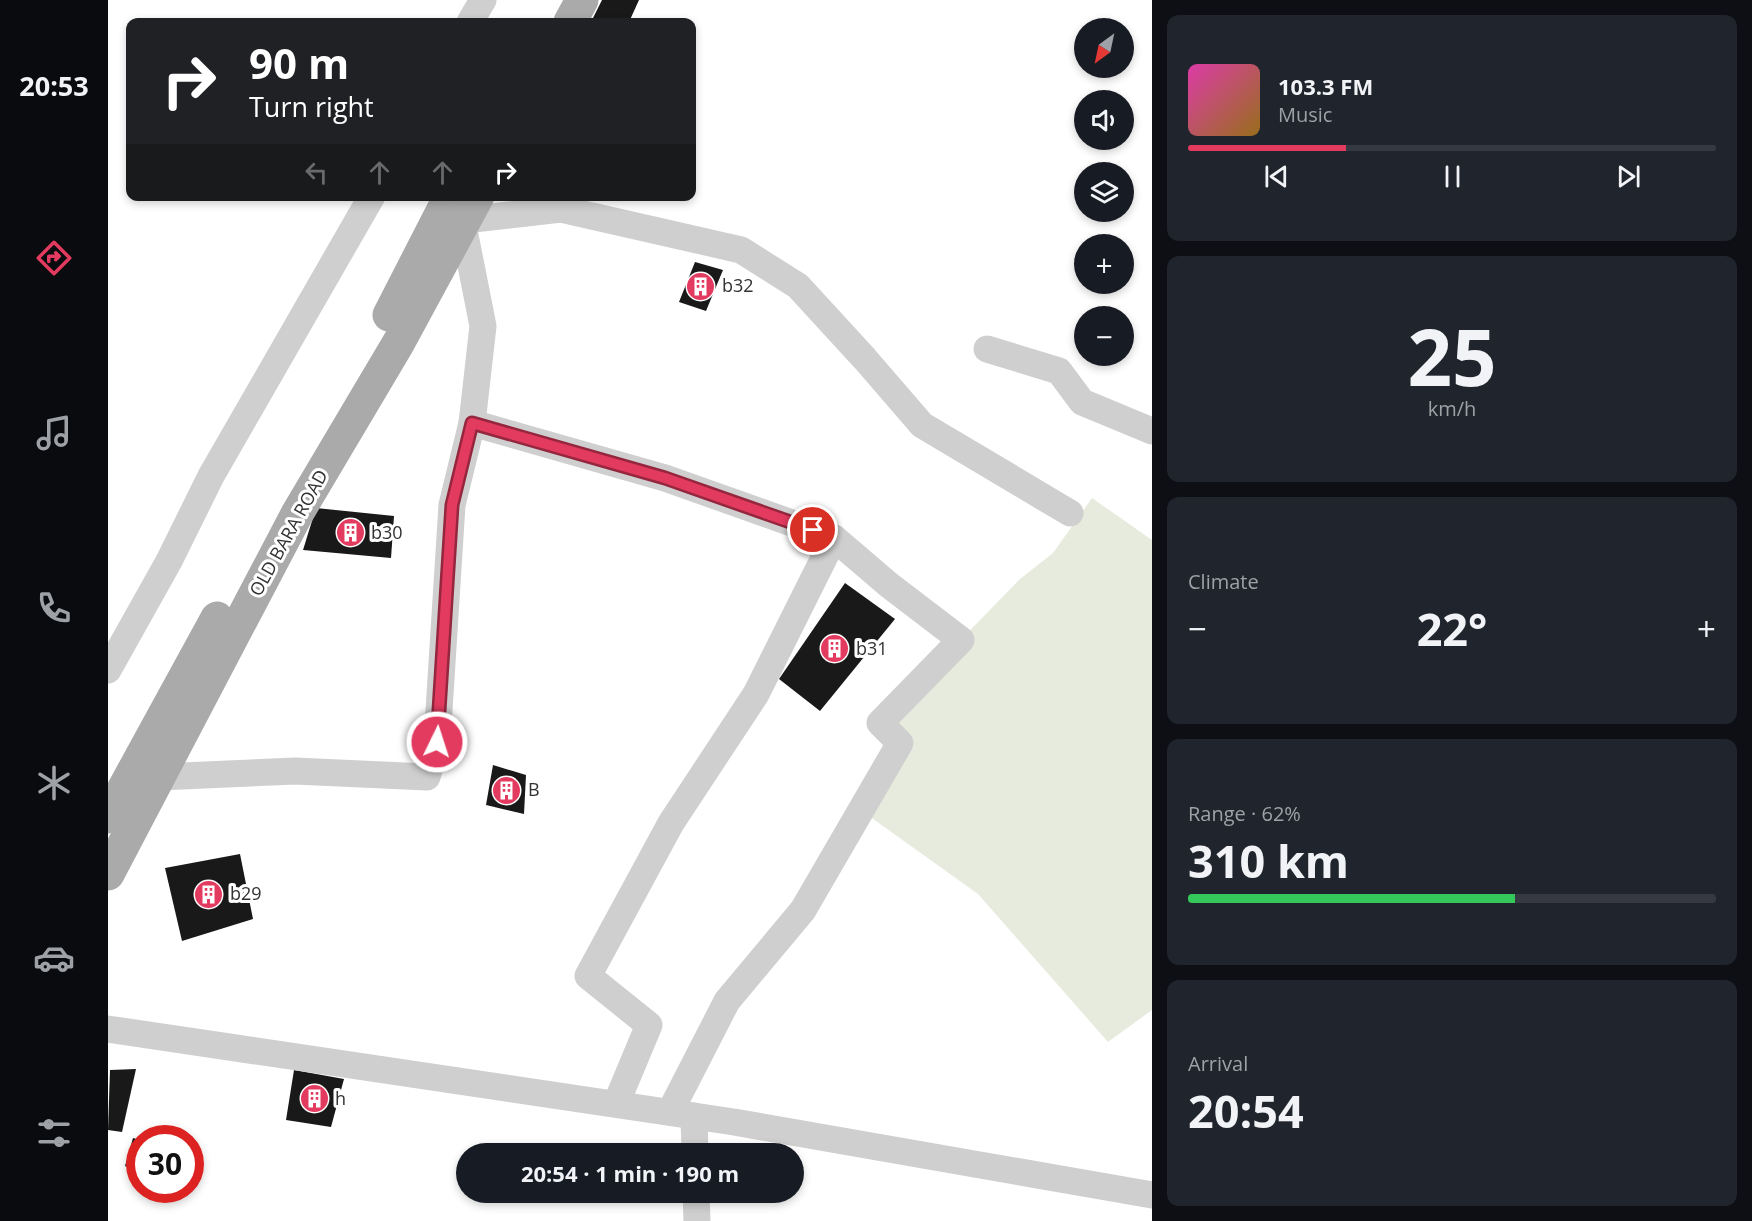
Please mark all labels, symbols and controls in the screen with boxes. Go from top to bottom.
north arrow [1074,18,1134,78]
map controls [1074,18,1134,366]
text: 90 m [249,34,349,91]
icon: right [150,42,228,120]
text: 20:53 [19,67,89,104]
text: 103.3 FM [1278,71,1373,101]
text: Turn right [249,88,374,125]
button: sound [1074,90,1134,150]
text: Music [1278,101,1332,128]
icon: left [300,156,333,189]
icon: ahead [363,156,396,189]
icon: ahead [426,156,459,189]
icon: right [489,156,522,189]
icon: previous [1260,160,1293,193]
icon: pause [1436,160,1469,193]
icon: next [1612,160,1645,193]
button: layers [1074,162,1134,222]
button: + [1074,234,1134,294]
icon: directions [33,237,75,279]
building icon: b32 [685,270,717,302]
place label: b32 [722,273,754,297]
text: 25 [1407,303,1497,409]
button: − [1074,306,1134,366]
text: km/h [1428,395,1476,422]
icon: music [33,412,75,454]
street label: OLD BARA ROAD [243,465,333,600]
pin [787,504,838,555]
icon: arrive [796,513,829,546]
building icon: b30 [334,517,366,549]
place label: b30 [371,520,403,544]
text: Climate [1188,568,1259,595]
icon: phone [33,587,75,629]
text: 22° [1417,598,1487,659]
text: − [1188,606,1207,651]
text: + [1697,606,1716,651]
building icon: b31 [819,633,851,665]
place label: b31 [856,636,888,660]
position arrow [405,710,469,774]
icon: climate [33,762,75,804]
building icon: B [491,774,523,806]
place label: B [528,777,540,801]
text: Range · 62% [1188,800,1301,827]
text: 310 km [1188,830,1349,891]
building icon: b29 [193,878,225,910]
place label: b29 [230,881,262,905]
icon: car [33,937,75,979]
text: Arrival [1188,1050,1248,1077]
text: 20:54 [1188,1080,1304,1141]
building icon: h [298,1083,330,1115]
place label: h [335,1086,346,1110]
icon: filters [33,1112,75,1154]
speed limit sign: 30 [126,1125,204,1203]
text: 20:54 · 1 min · 190 m [521,1158,739,1188]

